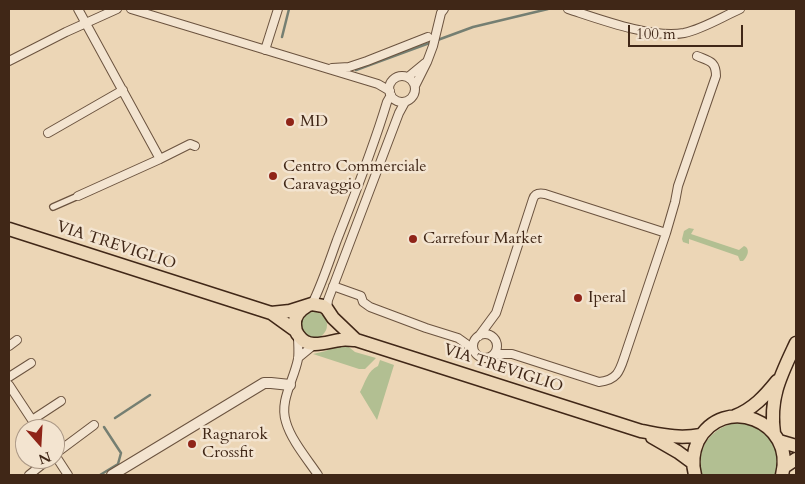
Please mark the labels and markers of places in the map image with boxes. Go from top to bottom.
place label: MD [300,112,328,132]
marker: MD [284,116,296,128]
place label: Centro Commerciale Caravaggio [283,157,427,195]
marker: Centro Commerciale Caravaggio [267,170,279,182]
place label: Carrefour Market [423,229,542,249]
marker: Carrefour Market [407,233,419,245]
place label: Iperal [588,288,626,308]
marker: Iperal [572,292,584,304]
place label: Ragnarok Crossfit [202,425,268,463]
marker: Ragnarok Crossfit [186,438,198,450]

